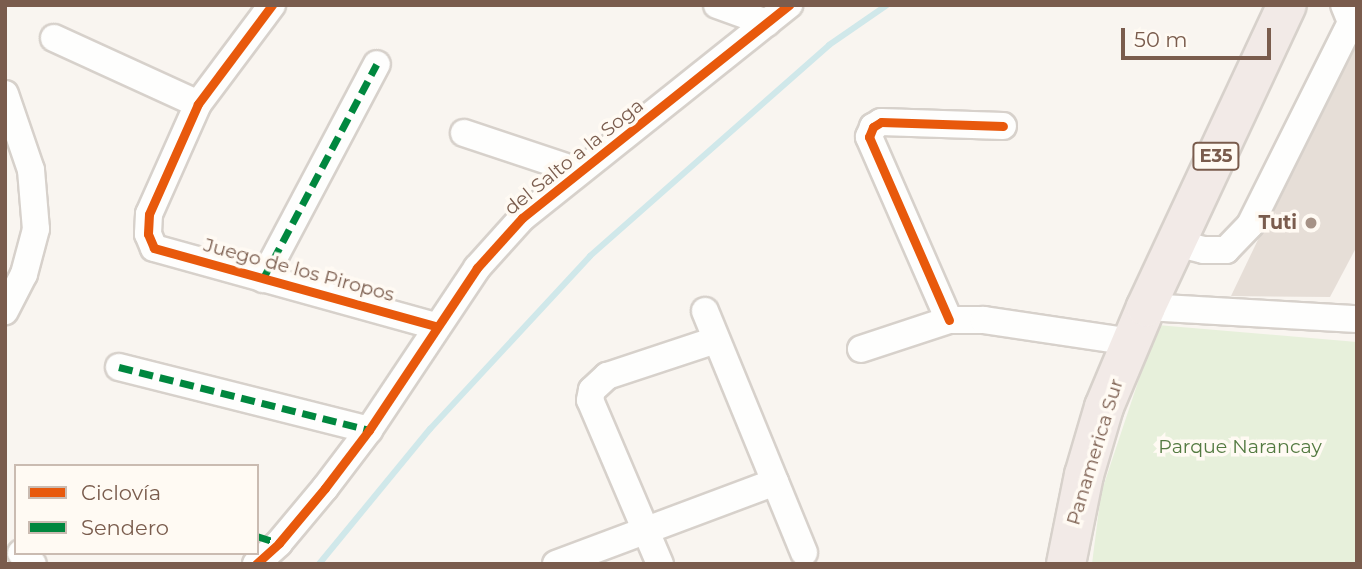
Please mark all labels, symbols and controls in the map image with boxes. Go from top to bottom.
scale bar [1124,14,1274,58]
text: 50 m [1134,27,1188,52]
street label: del Salto a la Soga [500,94,648,220]
road number: E35 [1192,141,1240,170]
place label: Tuti [1258,212,1297,234]
marker: Tuti [1303,215,1319,231]
street label: Juego de los Piropos [201,234,397,306]
street label: Panamerica Sur [1062,376,1128,528]
park label: Parque Narancay [1158,436,1322,458]
legend [14,464,259,555]
text: Ciclovía [81,480,161,505]
text: Sendero [81,515,169,540]

